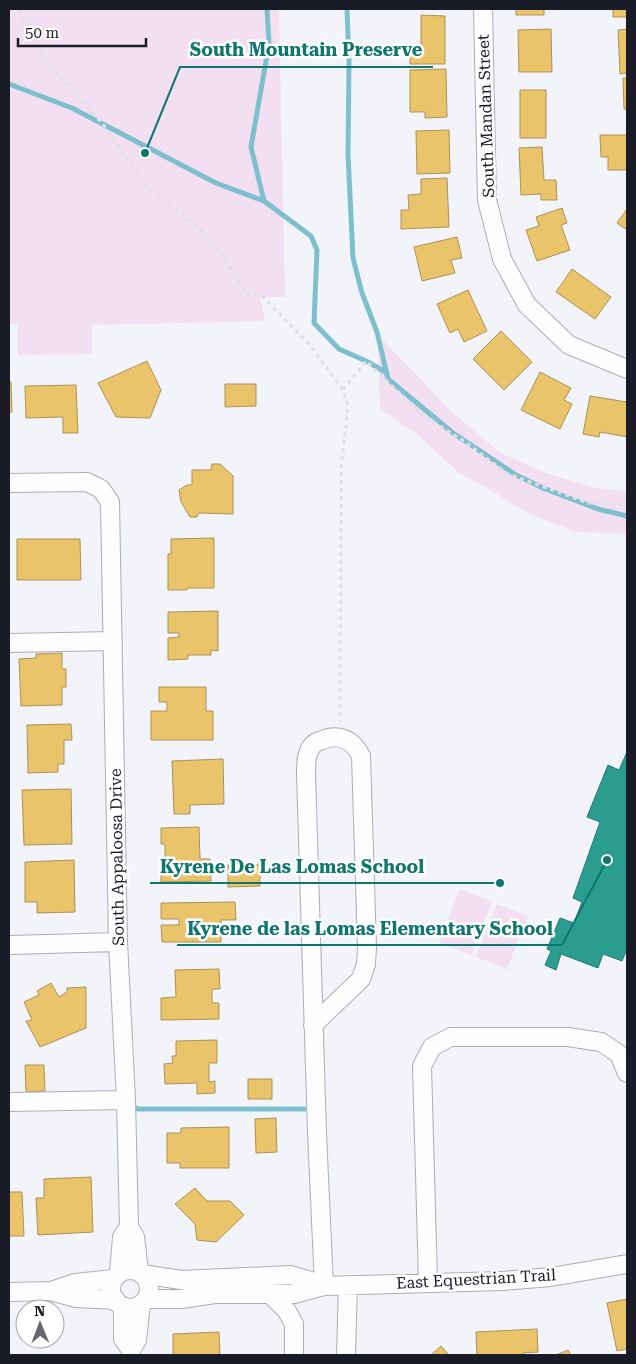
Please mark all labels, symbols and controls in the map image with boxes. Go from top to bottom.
scale bar [18,15,145,47]
text: 50 m [25,24,60,42]
callout: South Mountain Preserve [180,34,433,67]
street label: South Mandan Street [474,34,498,198]
text: South Mountain Preserve [190,39,423,60]
street label: South Appaloosa Drive [106,768,128,946]
callout: Kyrene De Las Lomas School [150,850,434,883]
text: Kyrene De Las Lomas School [160,856,424,877]
callout: Kyrene de las Lomas Elementary School [177,912,562,945]
text: Kyrene de las Lomas Elementary School [187,918,553,939]
street label: East Equestrian Trail [396,1265,556,1293]
north arrow [15,1299,65,1349]
text: N [34,1303,46,1319]

